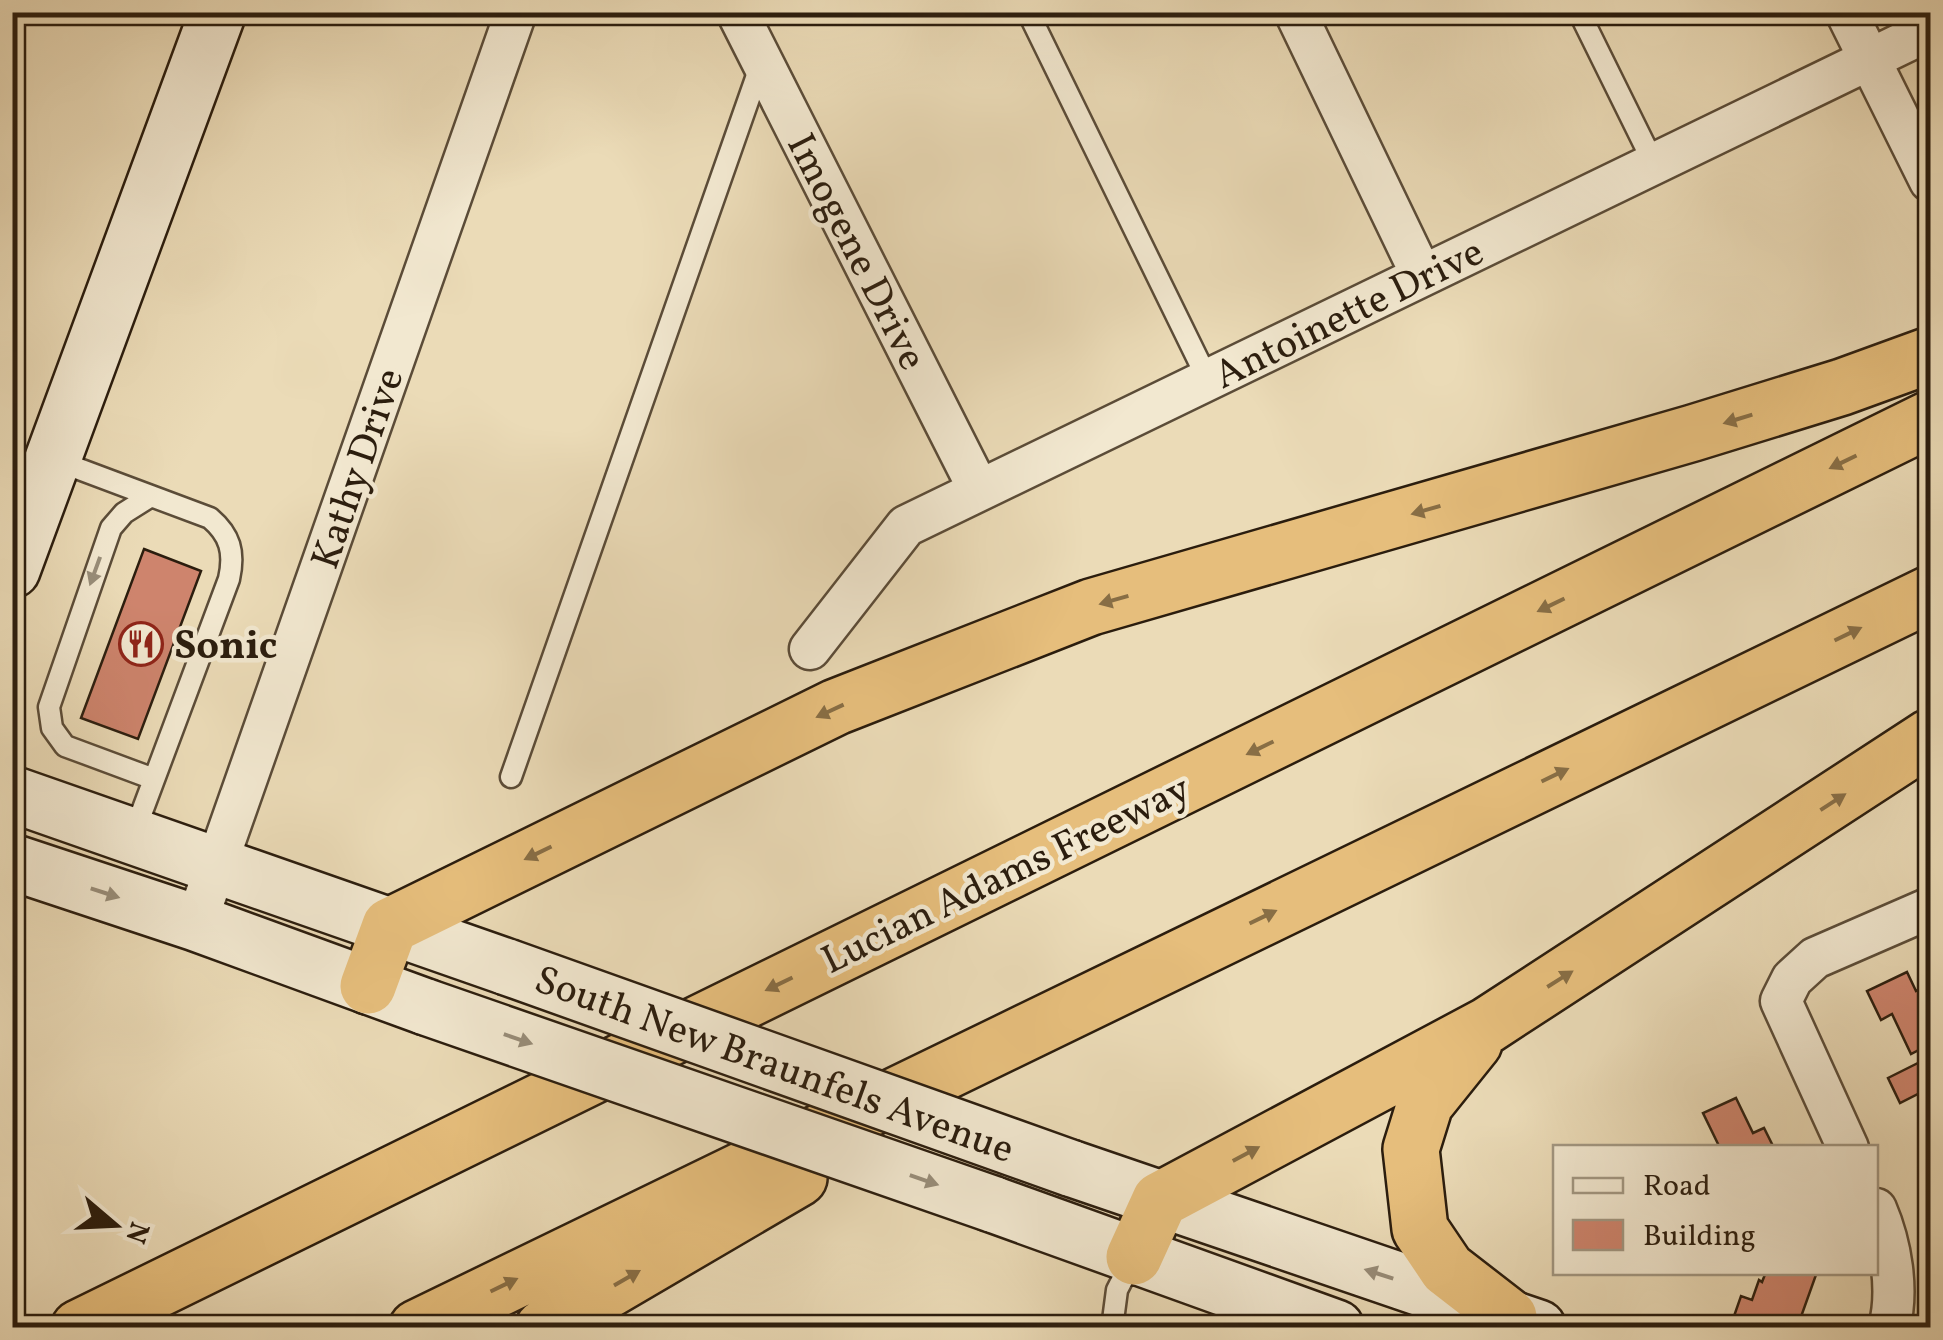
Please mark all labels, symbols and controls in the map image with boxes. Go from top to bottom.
street label: Imogene Drive [771,125,938,381]
street label: Antoinette Drive [1205,226,1494,405]
street label: Kathy Drive [299,361,420,577]
one-way arrow [1723,412,1753,427]
one-way arrow [1828,453,1857,470]
one-way arrow [1411,503,1441,518]
one-way arrow [87,557,102,587]
one-way arrow [1098,593,1129,608]
one-way arrow [1537,596,1566,613]
place label: Sonic [174,620,277,676]
restaurant icon: Sonic [118,621,164,667]
one-way arrow [1833,626,1862,643]
one-way arrow [815,703,845,719]
one-way arrow [1245,739,1274,756]
street label: Lucian Adams Freeway [813,763,1201,990]
one-way arrow [1541,767,1570,784]
one-way arrow [1819,793,1846,812]
one-way arrow [523,844,552,861]
one-way arrow [90,887,120,902]
one-way arrow [1248,909,1277,926]
street label: South New Braunfels Avenue [526,954,1021,1180]
one-way arrow [1546,971,1574,989]
one-way arrow [765,975,794,992]
one-way arrow [503,1032,533,1047]
legend [1553,1145,1878,1275]
one-way arrow [1231,1146,1260,1163]
text: Road [1643,1166,1711,1208]
one-way arrow [910,1174,940,1189]
north arrow [65,1175,165,1275]
text: N [115,1216,158,1248]
text: Building [1643,1216,1756,1258]
one-way arrow [1364,1266,1394,1281]
one-way arrow [613,1270,641,1288]
one-way arrow [490,1277,519,1294]

